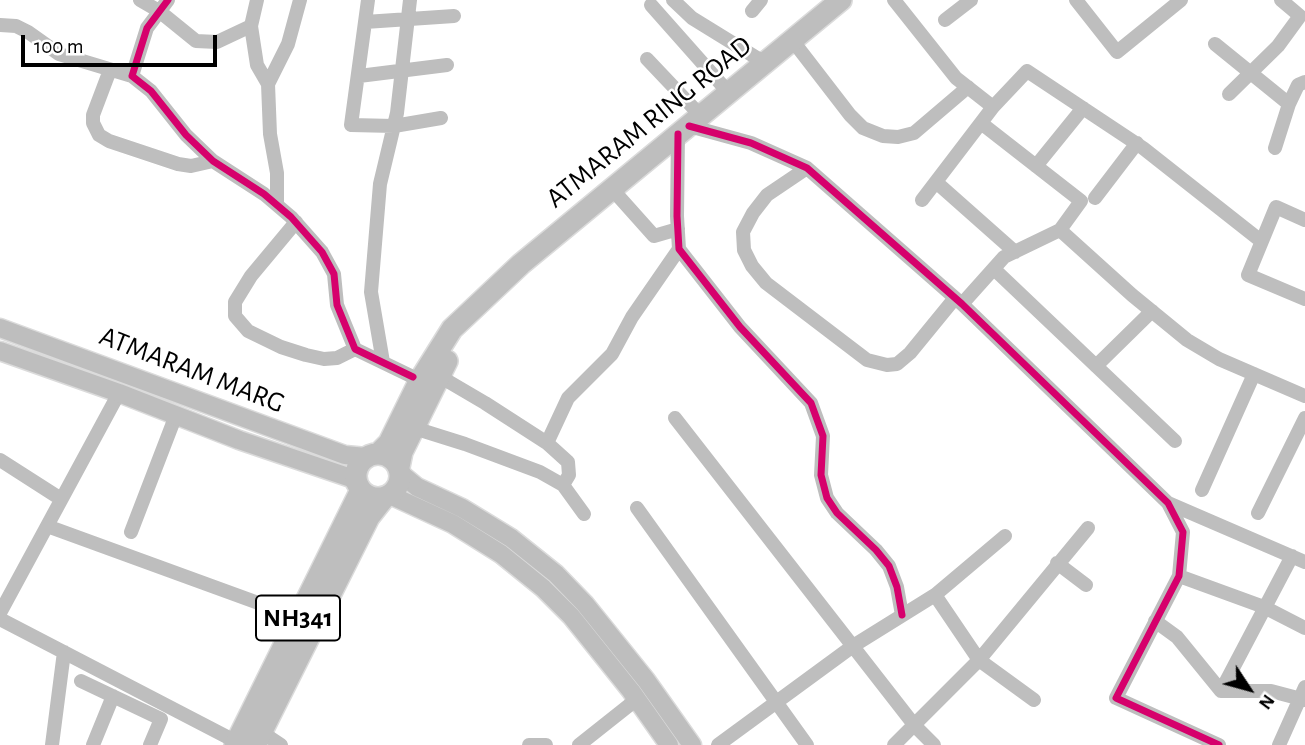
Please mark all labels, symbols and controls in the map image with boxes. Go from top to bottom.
scale bar [24,21,220,65]
street label: ATMARAM RING ROAD [539,29,759,215]
text: 100 m [34,36,84,57]
street label: ATMARAM MARG [95,319,289,421]
road number: NH341 [256,596,340,640]
north arrow [1214,654,1284,724]
text: N [1255,691,1278,713]

